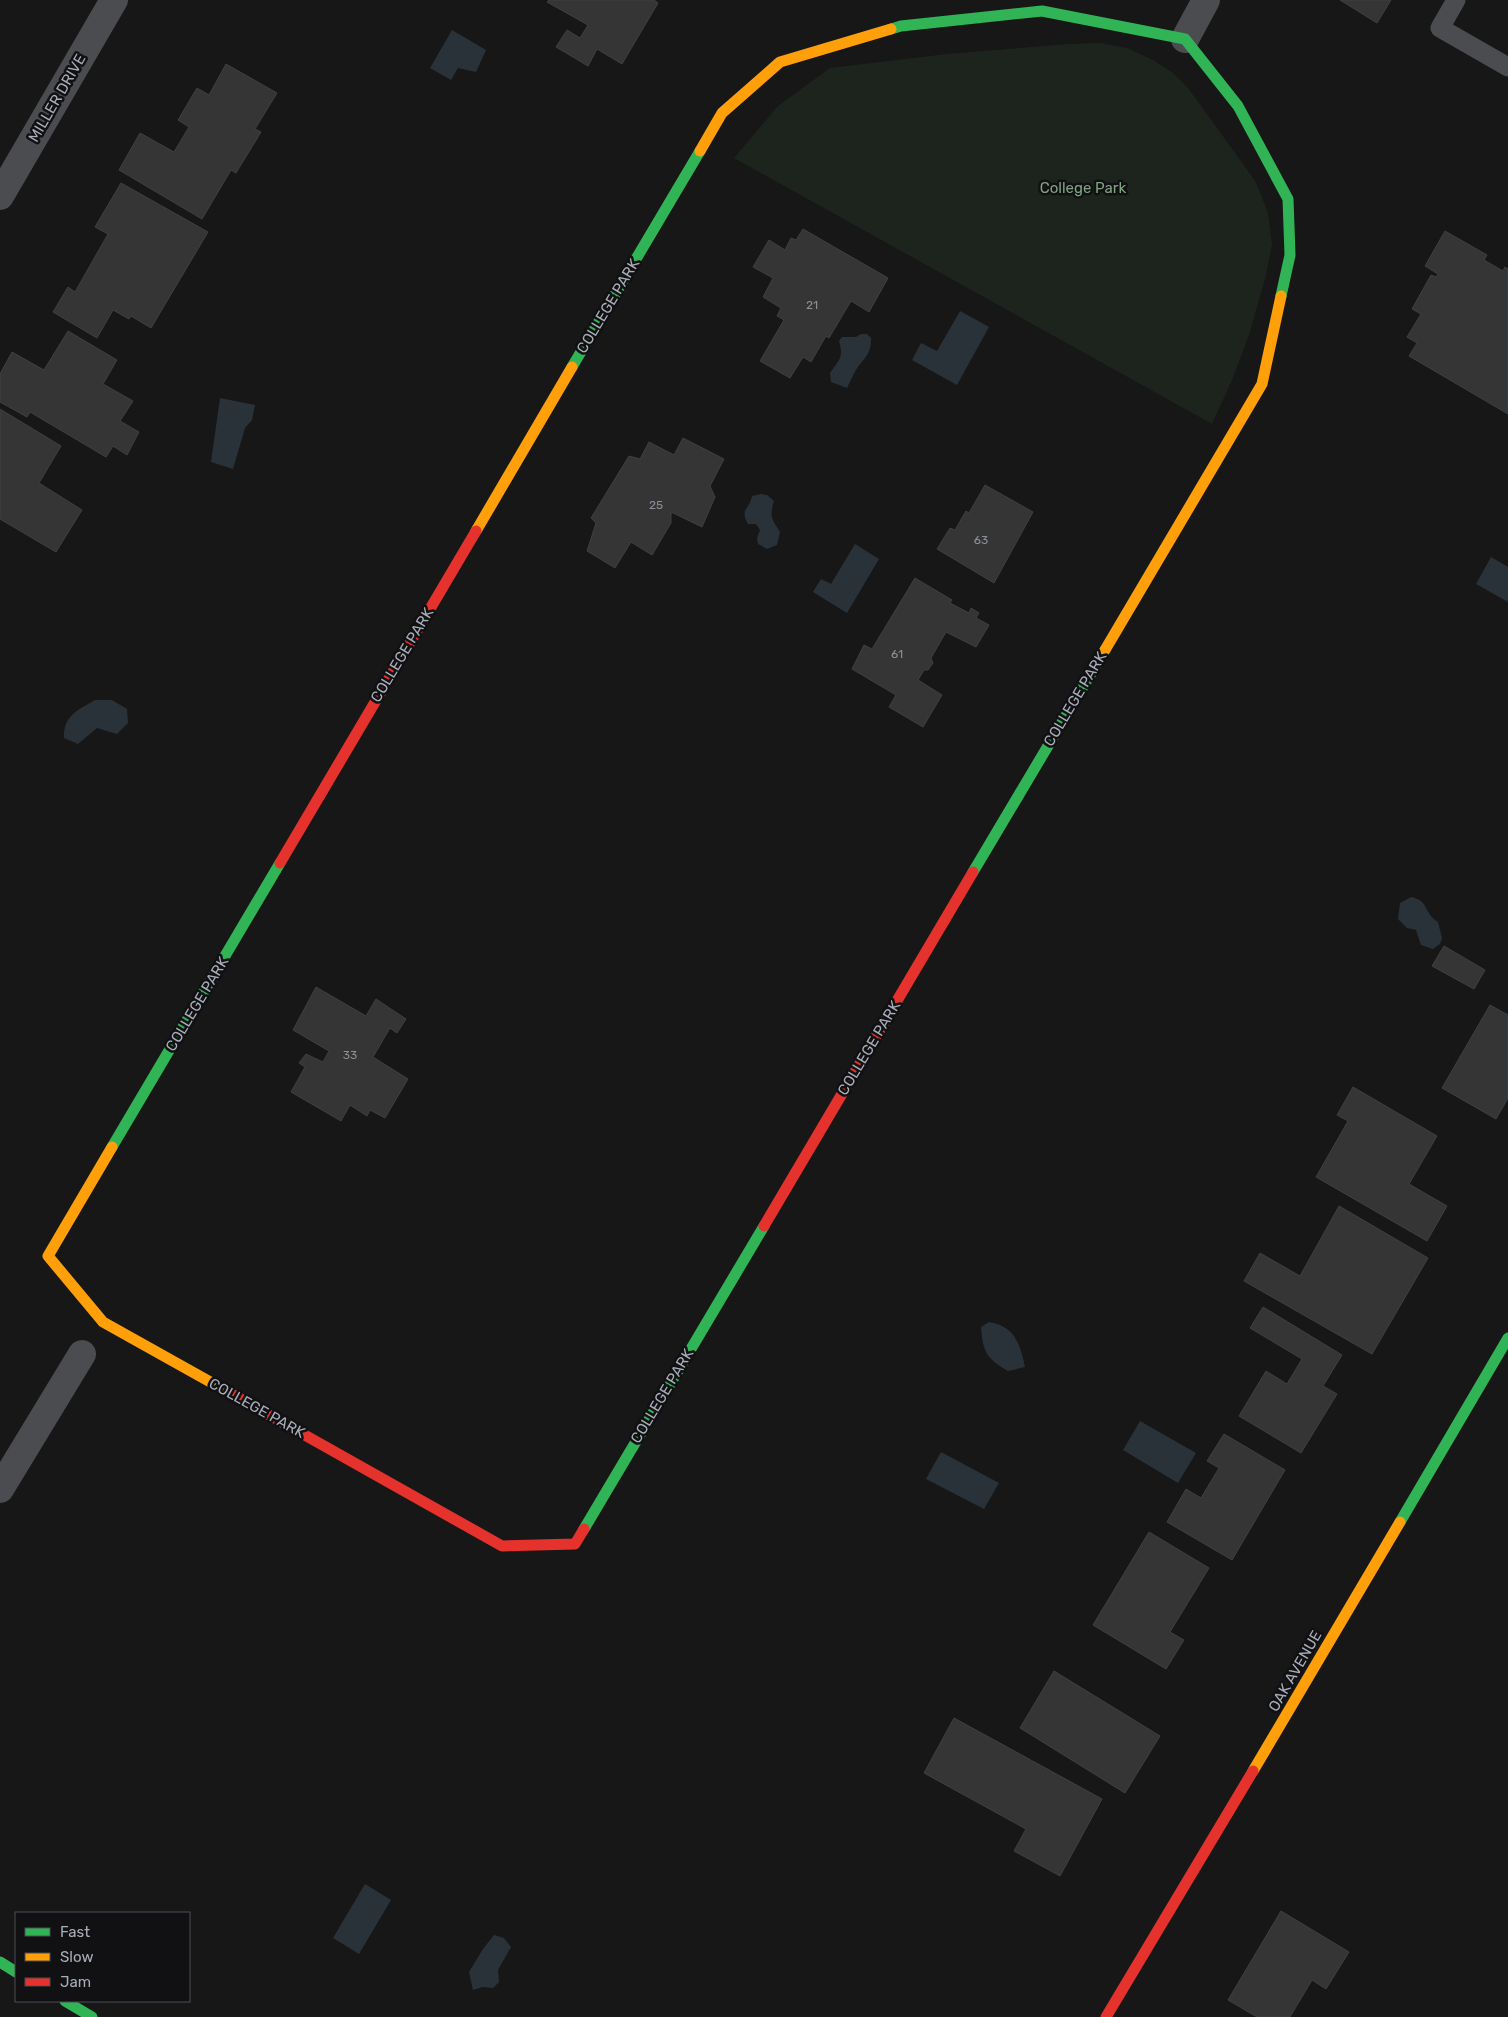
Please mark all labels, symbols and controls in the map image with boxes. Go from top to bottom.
street label: MILLER DRIVE [25,51,89,145]
park label: College Park [1040,179,1127,197]
street label: COLLEGE PARK [573,256,643,356]
house number: 21 [806,298,818,312]
house number: 25 [649,498,663,512]
house number: 63 [974,533,988,547]
street label: COLLEGE PARK [367,605,437,705]
house number: 61 [891,647,903,661]
street label: COLLEGE PARK [1040,649,1110,749]
street label: COLLEGE PARK [162,954,232,1054]
street label: COLLEGE PARK [834,998,904,1098]
house number: 33 [343,1048,357,1062]
street label: COLLEGE PARK [627,1346,697,1446]
street label: COLLEGE PARK [206,1374,308,1442]
street label: OAK AVENUE [1265,1627,1325,1715]
legend [15,1912,190,2002]
text: Fast [60,1923,90,1941]
text: Slow [60,1948,93,1966]
text: Jam [60,1973,91,1991]

